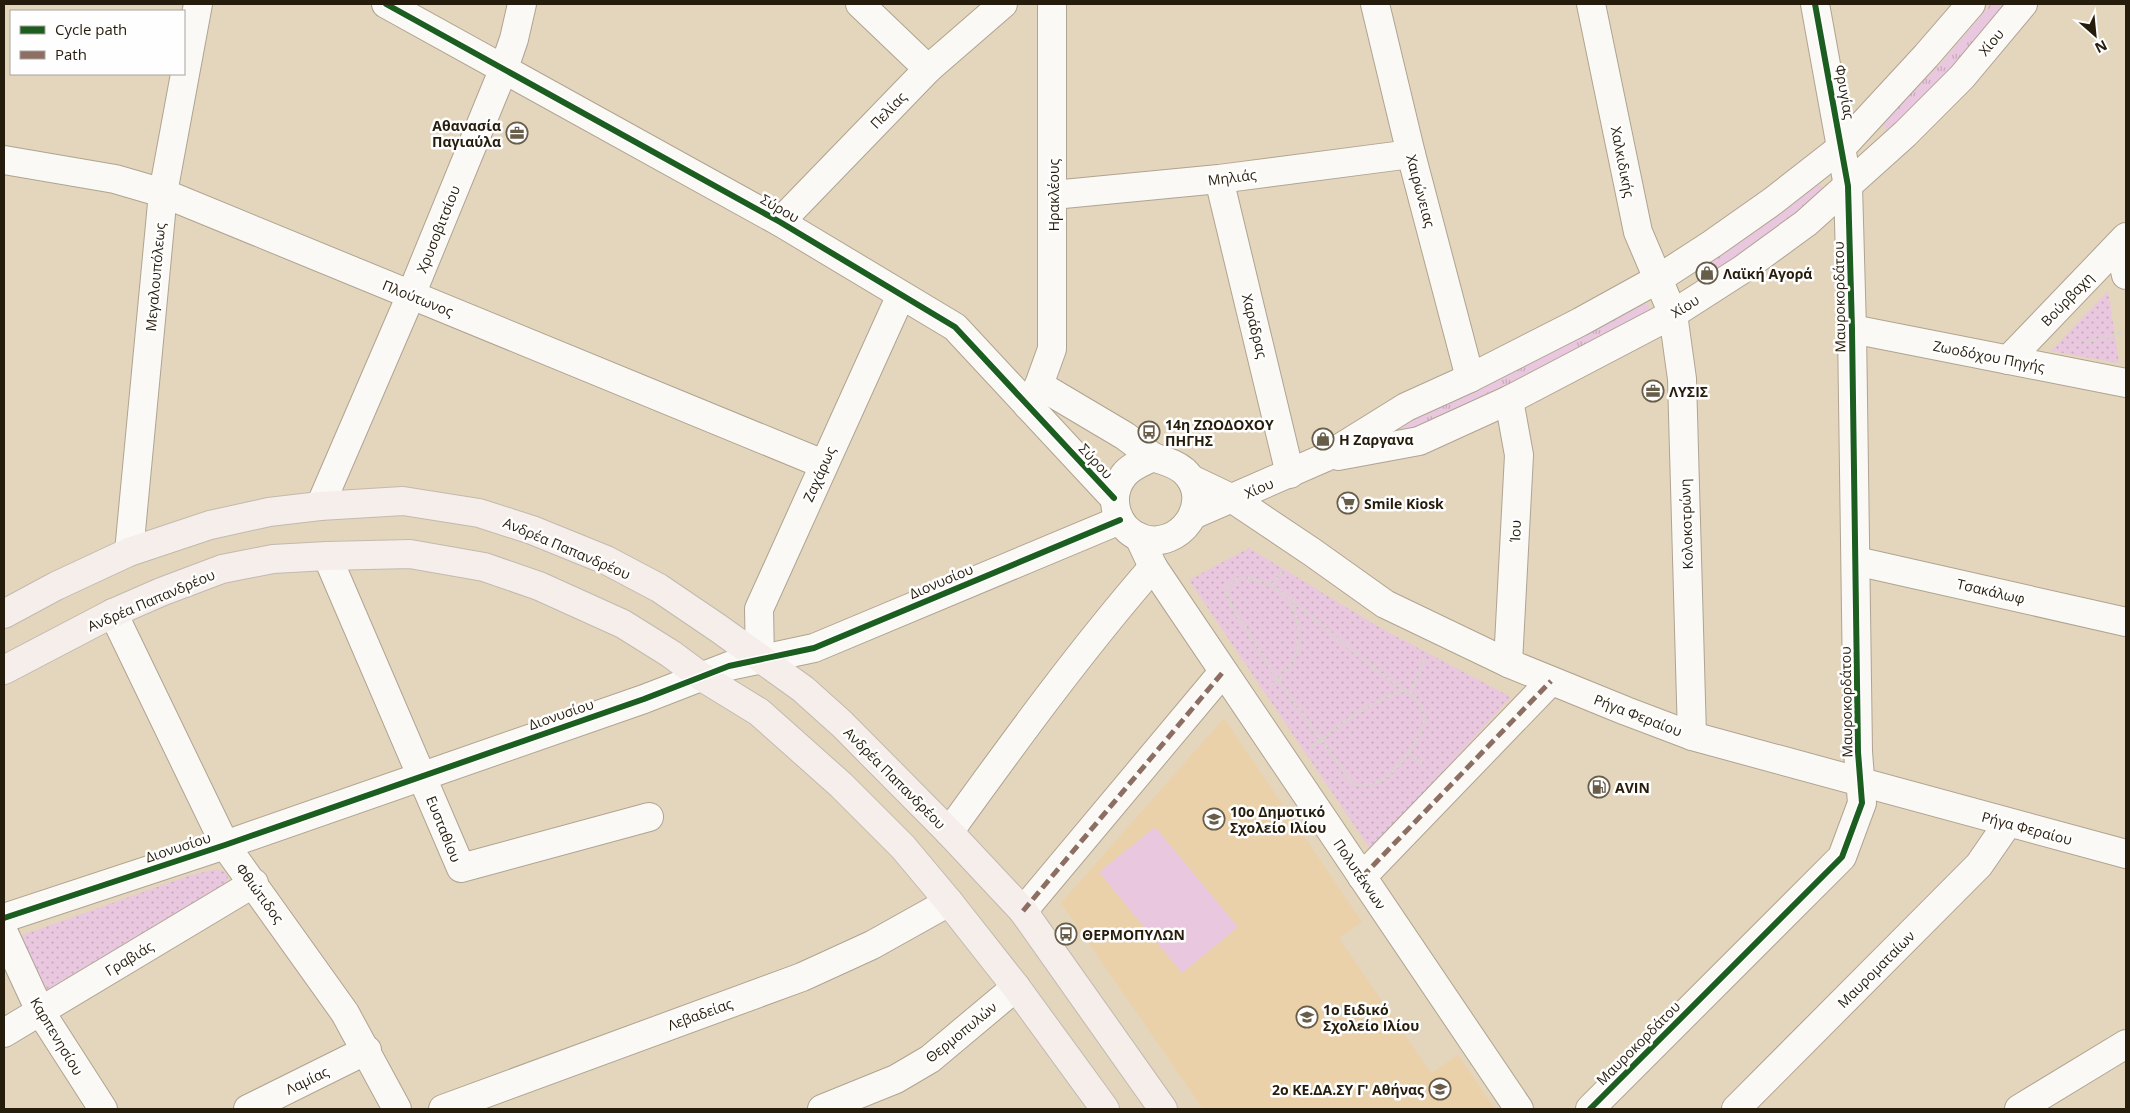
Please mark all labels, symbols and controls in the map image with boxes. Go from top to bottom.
legend [10,10,185,75]
north arrow [2070,10,2120,60]
text: Cycle path [55,19,127,39]
street label: Χίου [1974,24,2008,60]
text: N [2092,36,2111,58]
text: Path [55,44,87,64]
street label: Φρυγίας [1831,63,1859,121]
street label: Πελίας [866,87,910,133]
place label: Αθανασία Παγιαύλα [432,116,501,151]
office icon: Αθανασία Παγιαύλα [505,121,529,145]
street label: Χαλκιδικής [1607,125,1639,199]
street label: Χαιρώνειας [1402,152,1440,230]
street label: Ηρακλέους [1044,158,1063,231]
street label: Μηλιάς [1207,165,1258,189]
street label: Χρυσοβιτσίου [412,183,464,275]
street label: Σύρου [757,189,803,227]
street label: Μεγαλουπόλεως [141,222,169,332]
street label: Μαυροκορδάτου [1829,241,1849,353]
shop icon: Λαϊκή Αγορά [1695,261,1719,285]
place label: Λαϊκή Αγορά [1723,264,1812,283]
street label: Βούρβαχη [2037,268,2097,330]
street label: Πλούτωνος [380,275,456,321]
street label: Χίου [1667,290,1703,322]
street label: Χαράδρας [1238,292,1272,360]
street label: Ζωοδόχου Πηγής [1931,336,2047,376]
office icon: ΛΥΣΙΣ [1641,379,1665,403]
place label: ΛΥΣΙΣ [1669,382,1708,401]
place label: 14η ΖΩΟΔΟΧΟΥ ΠΗΓΗΣ [1165,415,1274,450]
bus stop icon: 14η ΖΩΟΔΟΧΟΥ ΠΗΓΗΣ [1137,420,1161,444]
shop icon: Η Ζαργανα [1311,427,1335,451]
place label: Η Ζαργανα [1339,430,1414,449]
street label: Σύρου [1075,439,1117,483]
street label: Ζαχάρως [798,443,840,505]
street label: Χίου [1242,473,1276,503]
street label: Κολοκοτρώνη [1675,478,1697,570]
supermarket icon: Smile Kiosk [1336,491,1360,515]
place label: Smile Kiosk [1364,494,1444,513]
street label: Ανδρέα Παπανδρέου [500,513,634,583]
street label: Ίου [1505,520,1525,543]
street label: Διονυσίου [906,559,976,603]
street label: Ανδρέα Παπανδρέου [84,565,218,635]
street label: Τσακάλωφ [1955,574,2027,608]
street label: Μαυροκορδάτου [1836,646,1856,758]
street label: Ρήγα Φεραίου [1591,689,1685,741]
street label: Διονυσίου [526,694,596,734]
street label: Ανδρέα Παπανδρέου [840,723,950,833]
fuel station icon: AVIN [1587,775,1611,799]
place label: AVIN [1615,778,1650,797]
street label: Ευσταθίου [422,793,466,865]
place label: 10ο Δημοτικό Σχολείο Ιλίου [1230,802,1326,837]
school or university icon: 10ο Δημοτικό Σχολείο Ιλίου [1202,807,1226,831]
street label: Ρήγα Φεραίου [1980,807,2074,849]
street label: Διονυσίου [143,828,213,866]
street label: Πολυτέκνων [1329,835,1391,913]
street label: Φθιώτιδος [232,859,288,927]
bus stop icon: ΘΕΡΜΟΠΥΛΩΝ [1054,922,1078,946]
place label: ΘΕΡΜΟΠΥΛΩΝ [1082,925,1185,944]
street label: Μαυροματαίων [1833,926,1919,1012]
street label: Γραβιάς [101,936,157,980]
street label: Καρπενησίου [26,993,88,1079]
street label: Λεβαδείας [665,993,735,1034]
street label: Θερμοπυλών [921,997,1001,1067]
street label: Μαυροκορδάτου [1592,997,1684,1089]
place label: 1ο Ειδικό Σχολείο Ιλίου [1323,1000,1419,1035]
school or university icon: 1ο Ειδικό Σχολείο Ιλίου [1295,1005,1319,1029]
street label: Λαμίας [282,1061,332,1099]
school or university icon: 2ο ΚΕ.ΔΑ.ΣΥ Γ' Αθήνας [1428,1077,1452,1101]
place label: 2ο ΚΕ.ΔΑ.ΣΥ Γ' Αθήνας [1272,1080,1424,1099]

